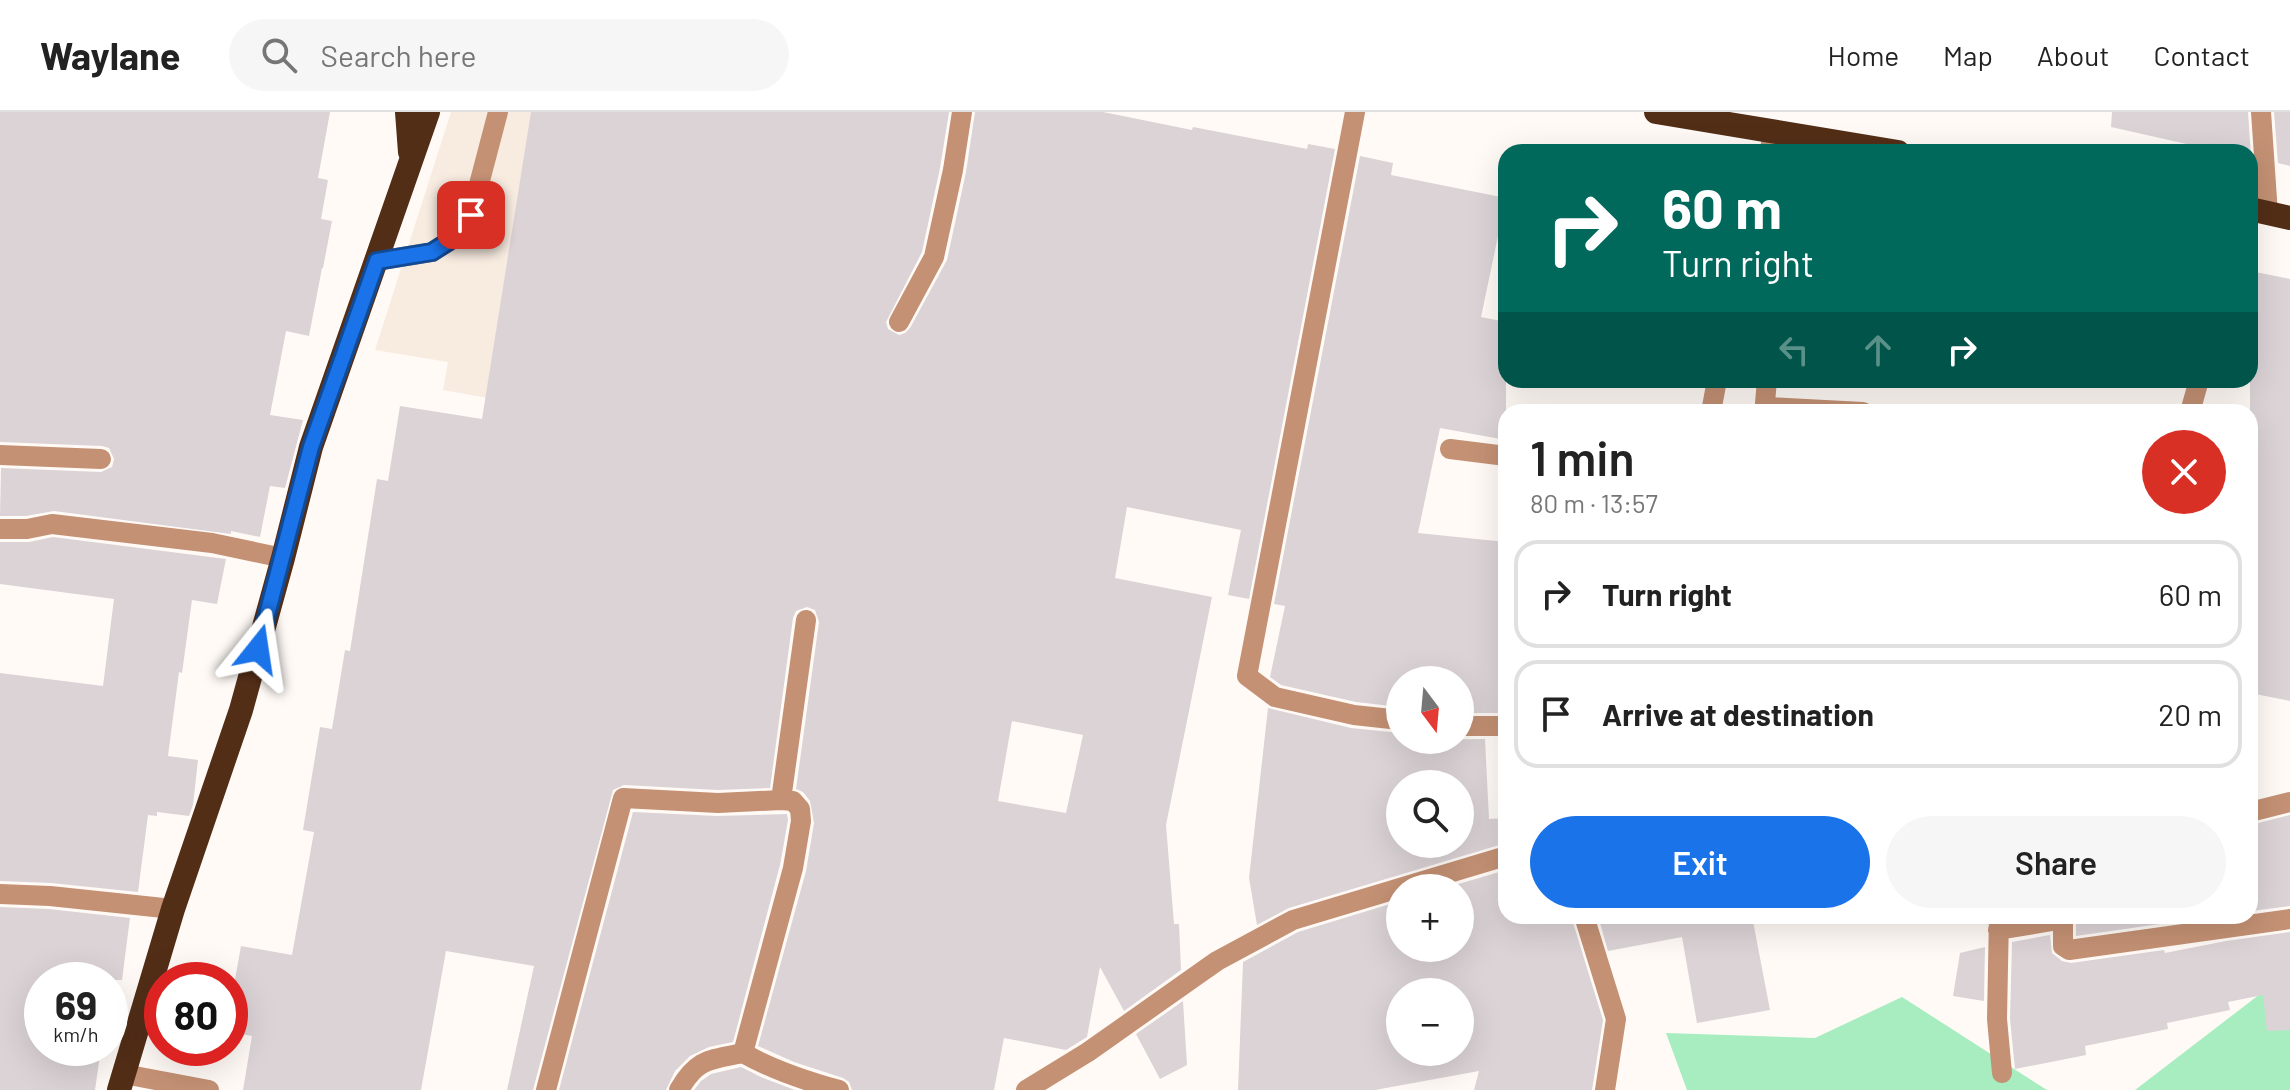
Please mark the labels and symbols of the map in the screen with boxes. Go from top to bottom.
pin [437,181,505,249]
position arrow [216,607,300,691]
north arrow [1386,666,1474,754]
speed limit sign: 80 [144,962,248,1066]

